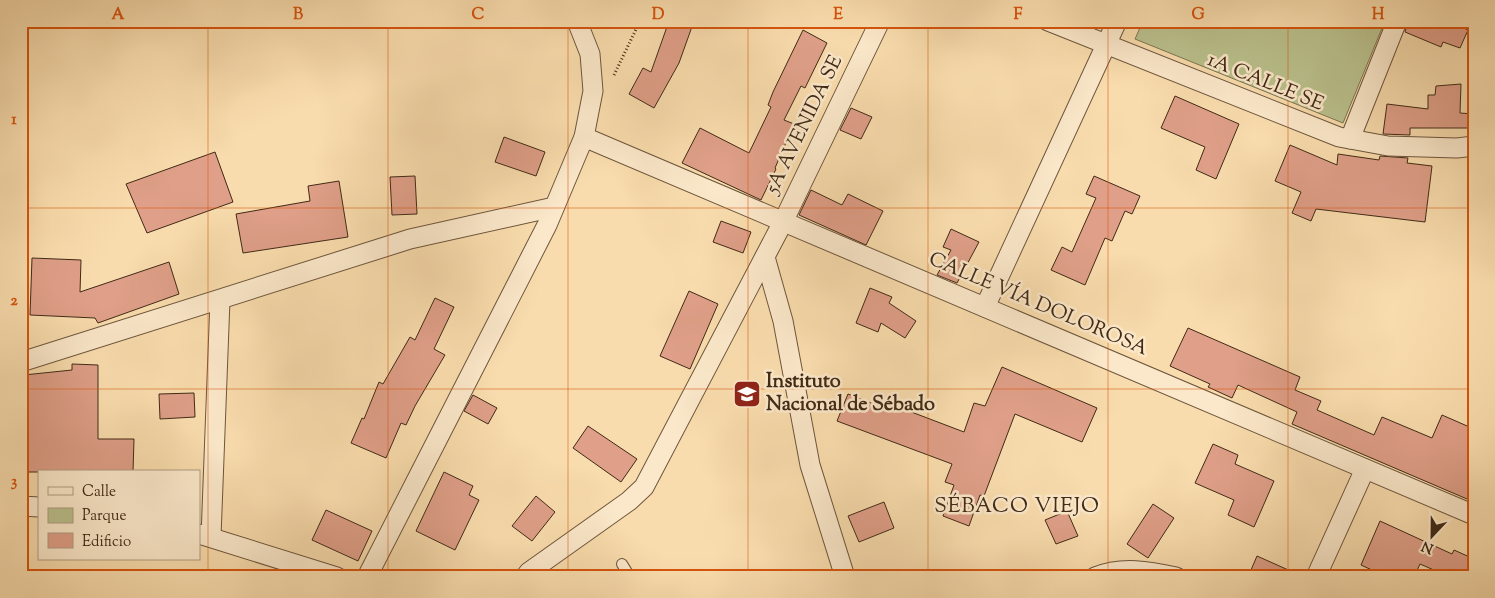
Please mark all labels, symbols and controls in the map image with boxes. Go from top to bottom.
text: A [112,4,125,27]
text: B [293,4,303,27]
text: C [472,4,485,27]
text: D [652,4,665,27]
text: E [833,4,843,27]
text: F [1014,4,1023,27]
text: G [1191,4,1205,27]
text: H [1372,4,1385,27]
street label: 1A CALLE SE [1202,46,1328,120]
street label: 5A AVENIDA SE [758,51,851,200]
text: 1 [11,109,17,132]
street label: CALLE VÍA DOLOROSA [924,245,1152,364]
text: 2 [10,290,18,313]
place label: Instituto Nacional de Sébado [766,368,935,420]
school or university icon: Instituto Nacional de Sébado [732,379,762,409]
legend [38,470,200,560]
text: 3 [11,471,18,494]
text: Calle [82,482,116,503]
district label: SÉBACO VIEJO [934,492,1100,522]
text: Parque [82,506,126,527]
north arrow [1408,510,1458,560]
text: Edificio [82,532,131,553]
text: N [1419,535,1437,558]

